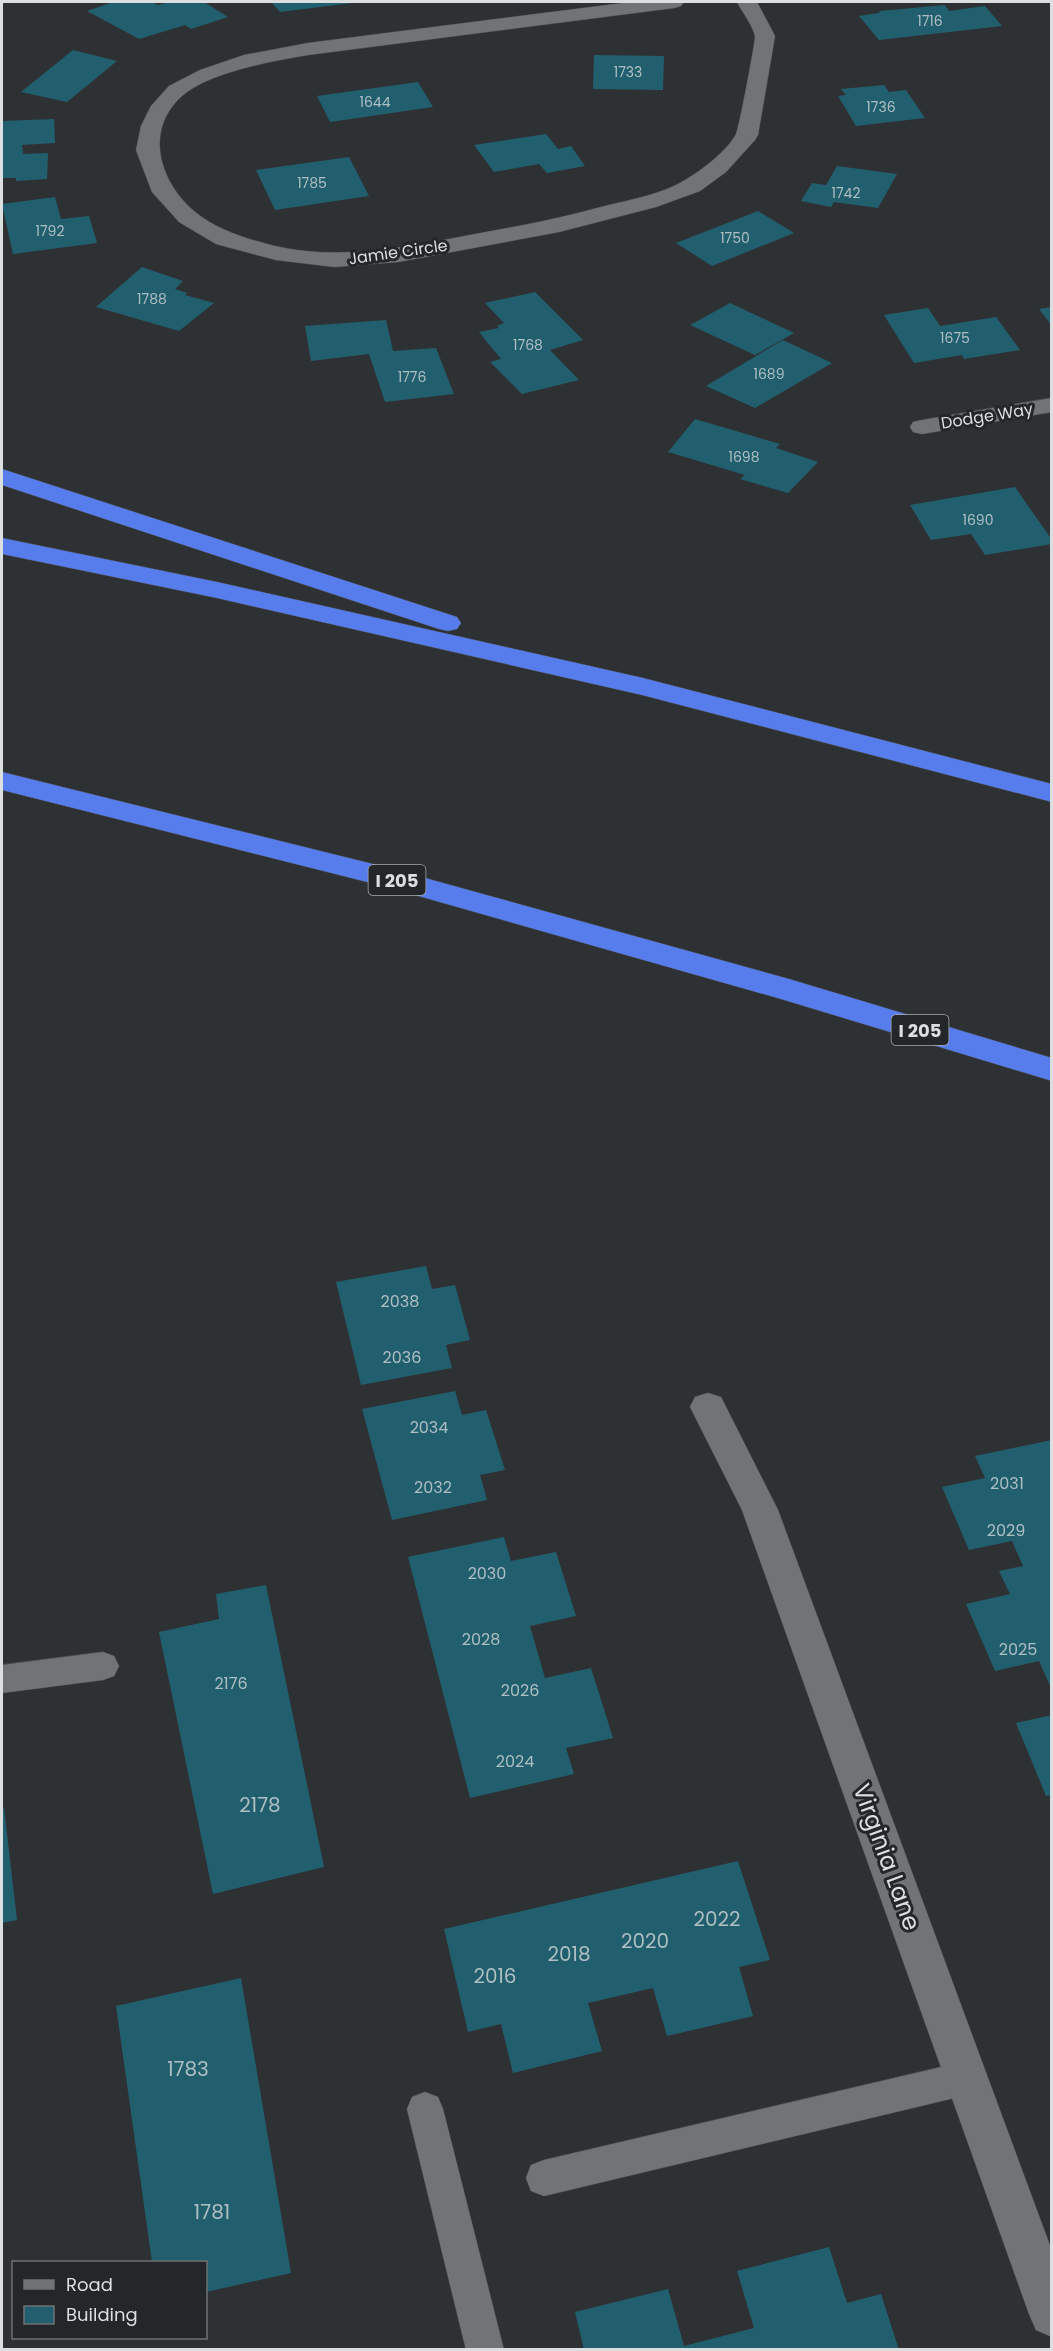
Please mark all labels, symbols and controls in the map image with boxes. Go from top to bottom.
house number: 1716 [917,11,943,31]
house number: 1733 [614,62,642,82]
house number: 1644 [360,92,391,112]
house number: 1736 [866,97,896,117]
house number: 1785 [297,173,327,193]
house number: 1742 [832,183,860,203]
house number: 1792 [36,221,65,241]
house number: 1750 [720,228,750,248]
street label: Jamie Circle [347,234,449,270]
house number: 1788 [137,289,167,309]
house number: 1675 [940,328,970,348]
house number: 1768 [513,335,543,355]
house number: 1689 [753,364,785,384]
house number: 1776 [398,367,426,387]
street label: Dodge Way [939,397,1035,435]
house number: 1698 [728,447,760,467]
house number: 1690 [963,510,993,530]
road number: I 205 [368,865,426,895]
road number: I 205 [892,1015,948,1045]
house number: 2038 [381,1290,419,1313]
house number: 2036 [383,1346,421,1369]
house number: 2034 [410,1416,448,1439]
house number: 2031 [990,1472,1024,1495]
house number: 2032 [414,1476,452,1499]
house number: 2029 [987,1519,1025,1542]
house number: 2030 [468,1562,506,1585]
house number: 2028 [462,1628,500,1651]
house number: 2025 [999,1638,1037,1661]
house number: 2176 [214,1672,248,1695]
house number: 2026 [501,1679,539,1702]
house number: 2024 [496,1750,534,1773]
street label: Virginia Lane [845,1779,929,1935]
house number: 2178 [239,1791,281,1819]
house number: 2022 [693,1905,741,1933]
house number: 2020 [621,1927,669,1955]
house number: 2018 [547,1940,591,1968]
house number: 2016 [473,1962,517,1990]
house number: 1783 [167,2055,209,2083]
house number: 1781 [194,2198,230,2226]
legend [12,2261,207,2339]
text: Road [66,2272,113,2297]
text: Building [66,2302,138,2327]

